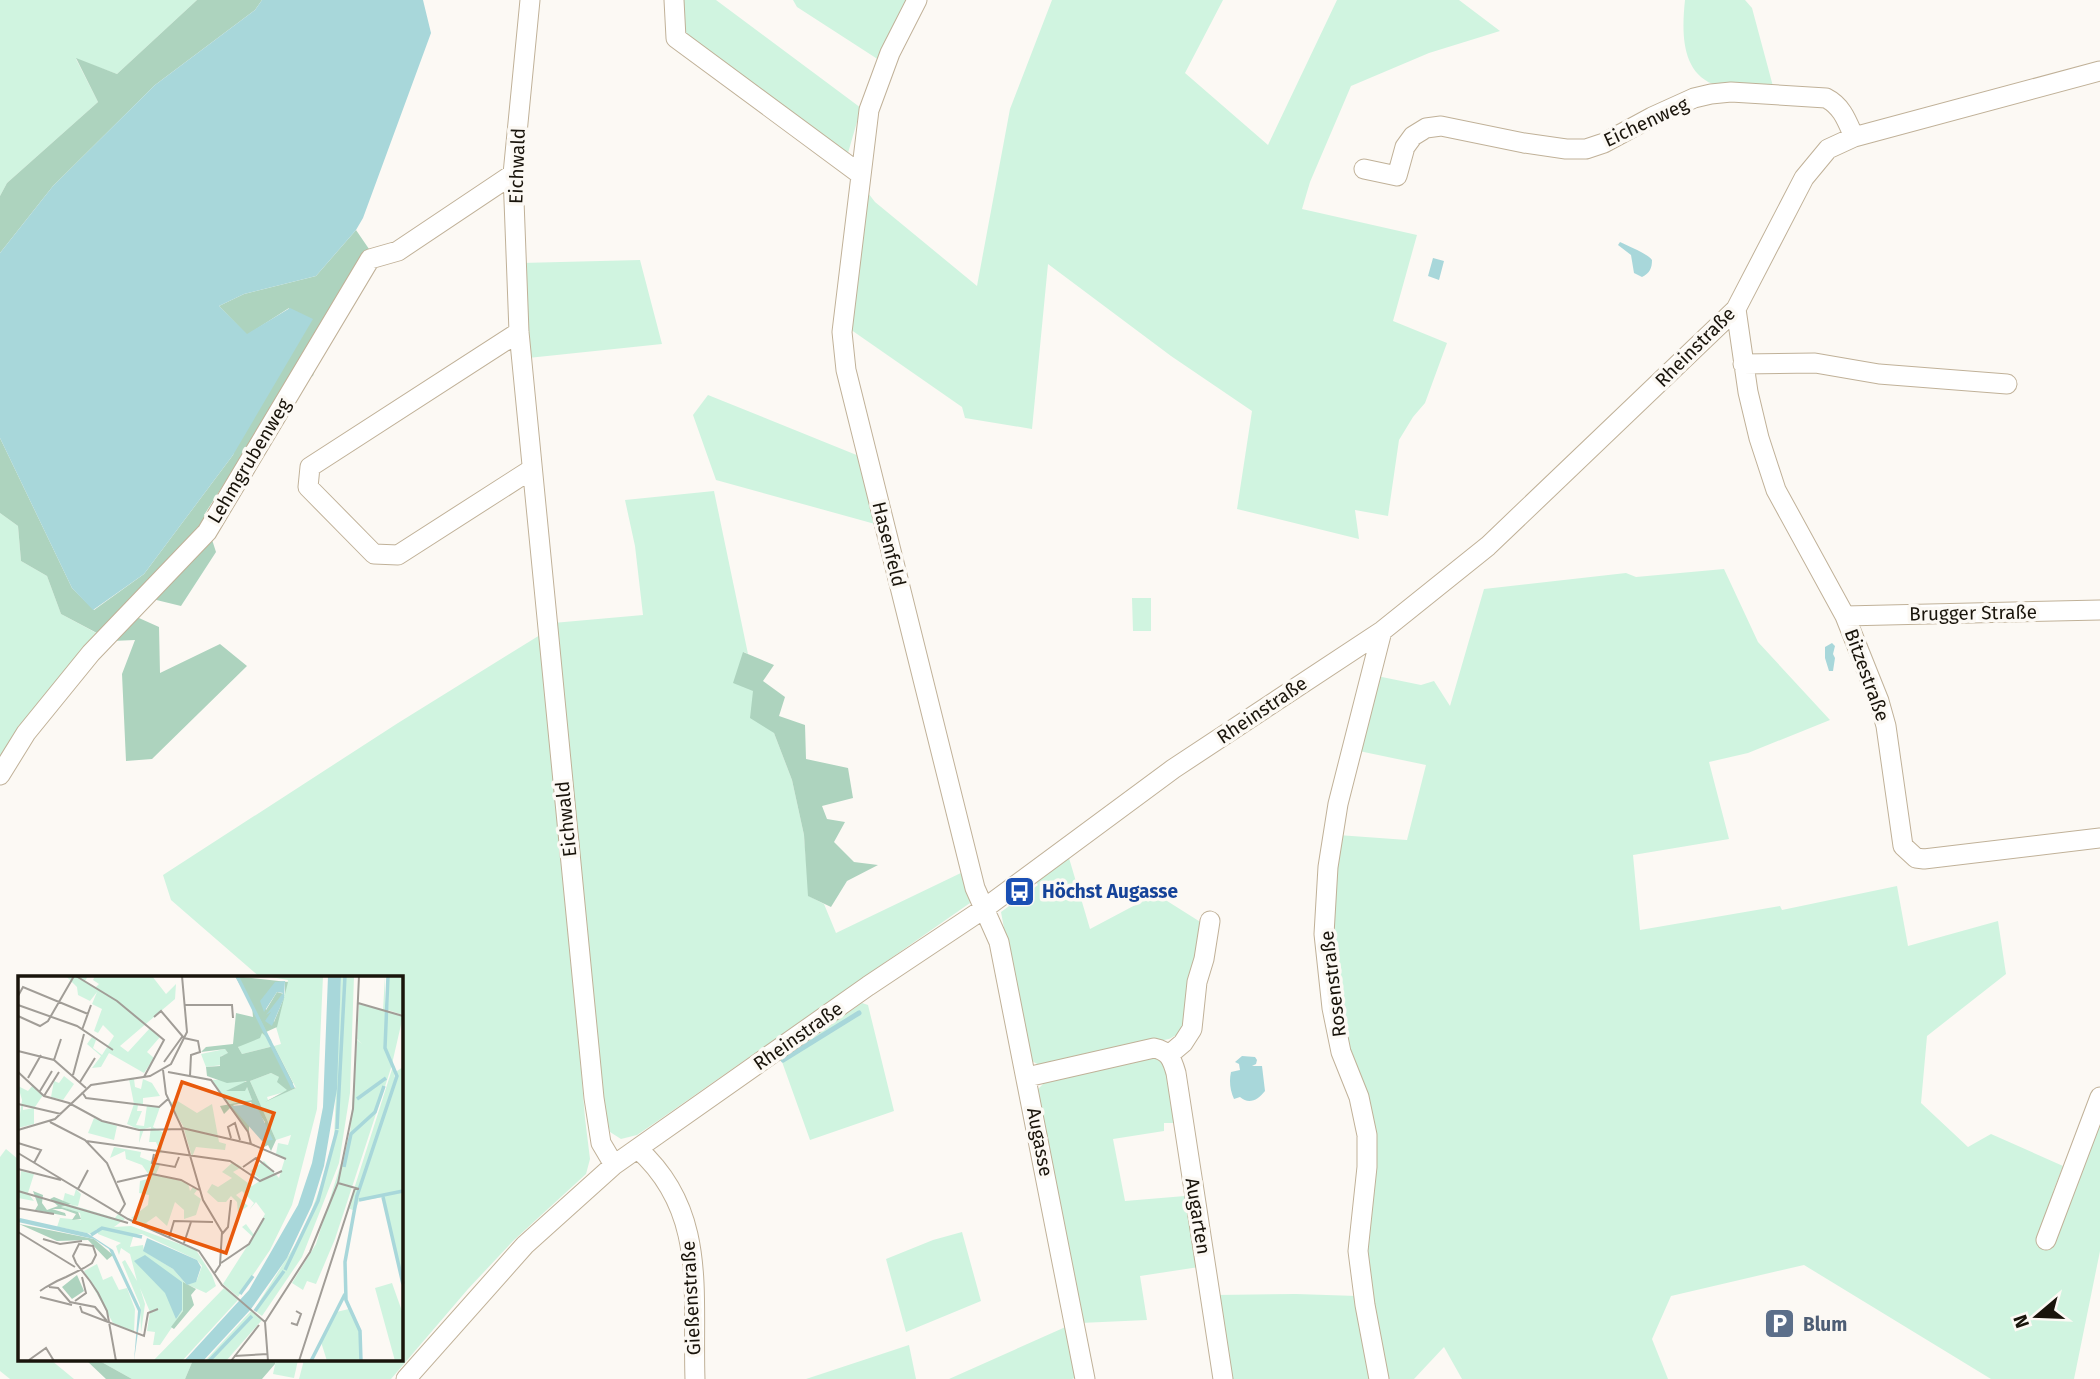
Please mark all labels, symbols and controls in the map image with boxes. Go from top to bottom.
street label: Eichenweg [1600,92,1692,152]
street label: Eichwald [504,128,530,204]
street label: Rheinstraße [1650,302,1740,392]
street label: Lehmgrubenweg [203,394,295,528]
street label: Hasenfeld [867,499,911,589]
street label: Brugger Straße [1909,600,2037,626]
street label: Bitzestraße [1840,626,1894,724]
street label: Rheinstraße [1213,671,1311,749]
street label: Eichwald [551,780,581,858]
bus stop icon: Höchst Augasse [1002,874,1036,908]
place label: Höchst Augasse [1042,880,1178,903]
street label: Rosenstraße [1315,929,1351,1039]
inset map [18,976,402,1362]
street label: Rheinstraße [749,997,847,1075]
street label: Augasse [1022,1106,1058,1178]
street label: Augarten [1181,1176,1215,1256]
street label: Gießenstraße [677,1240,705,1356]
north arrow [2002,1281,2072,1351]
parking icon: Blum [1763,1307,1797,1341]
text: N [2008,1312,2034,1331]
place label: Blum [1803,1313,1847,1336]

